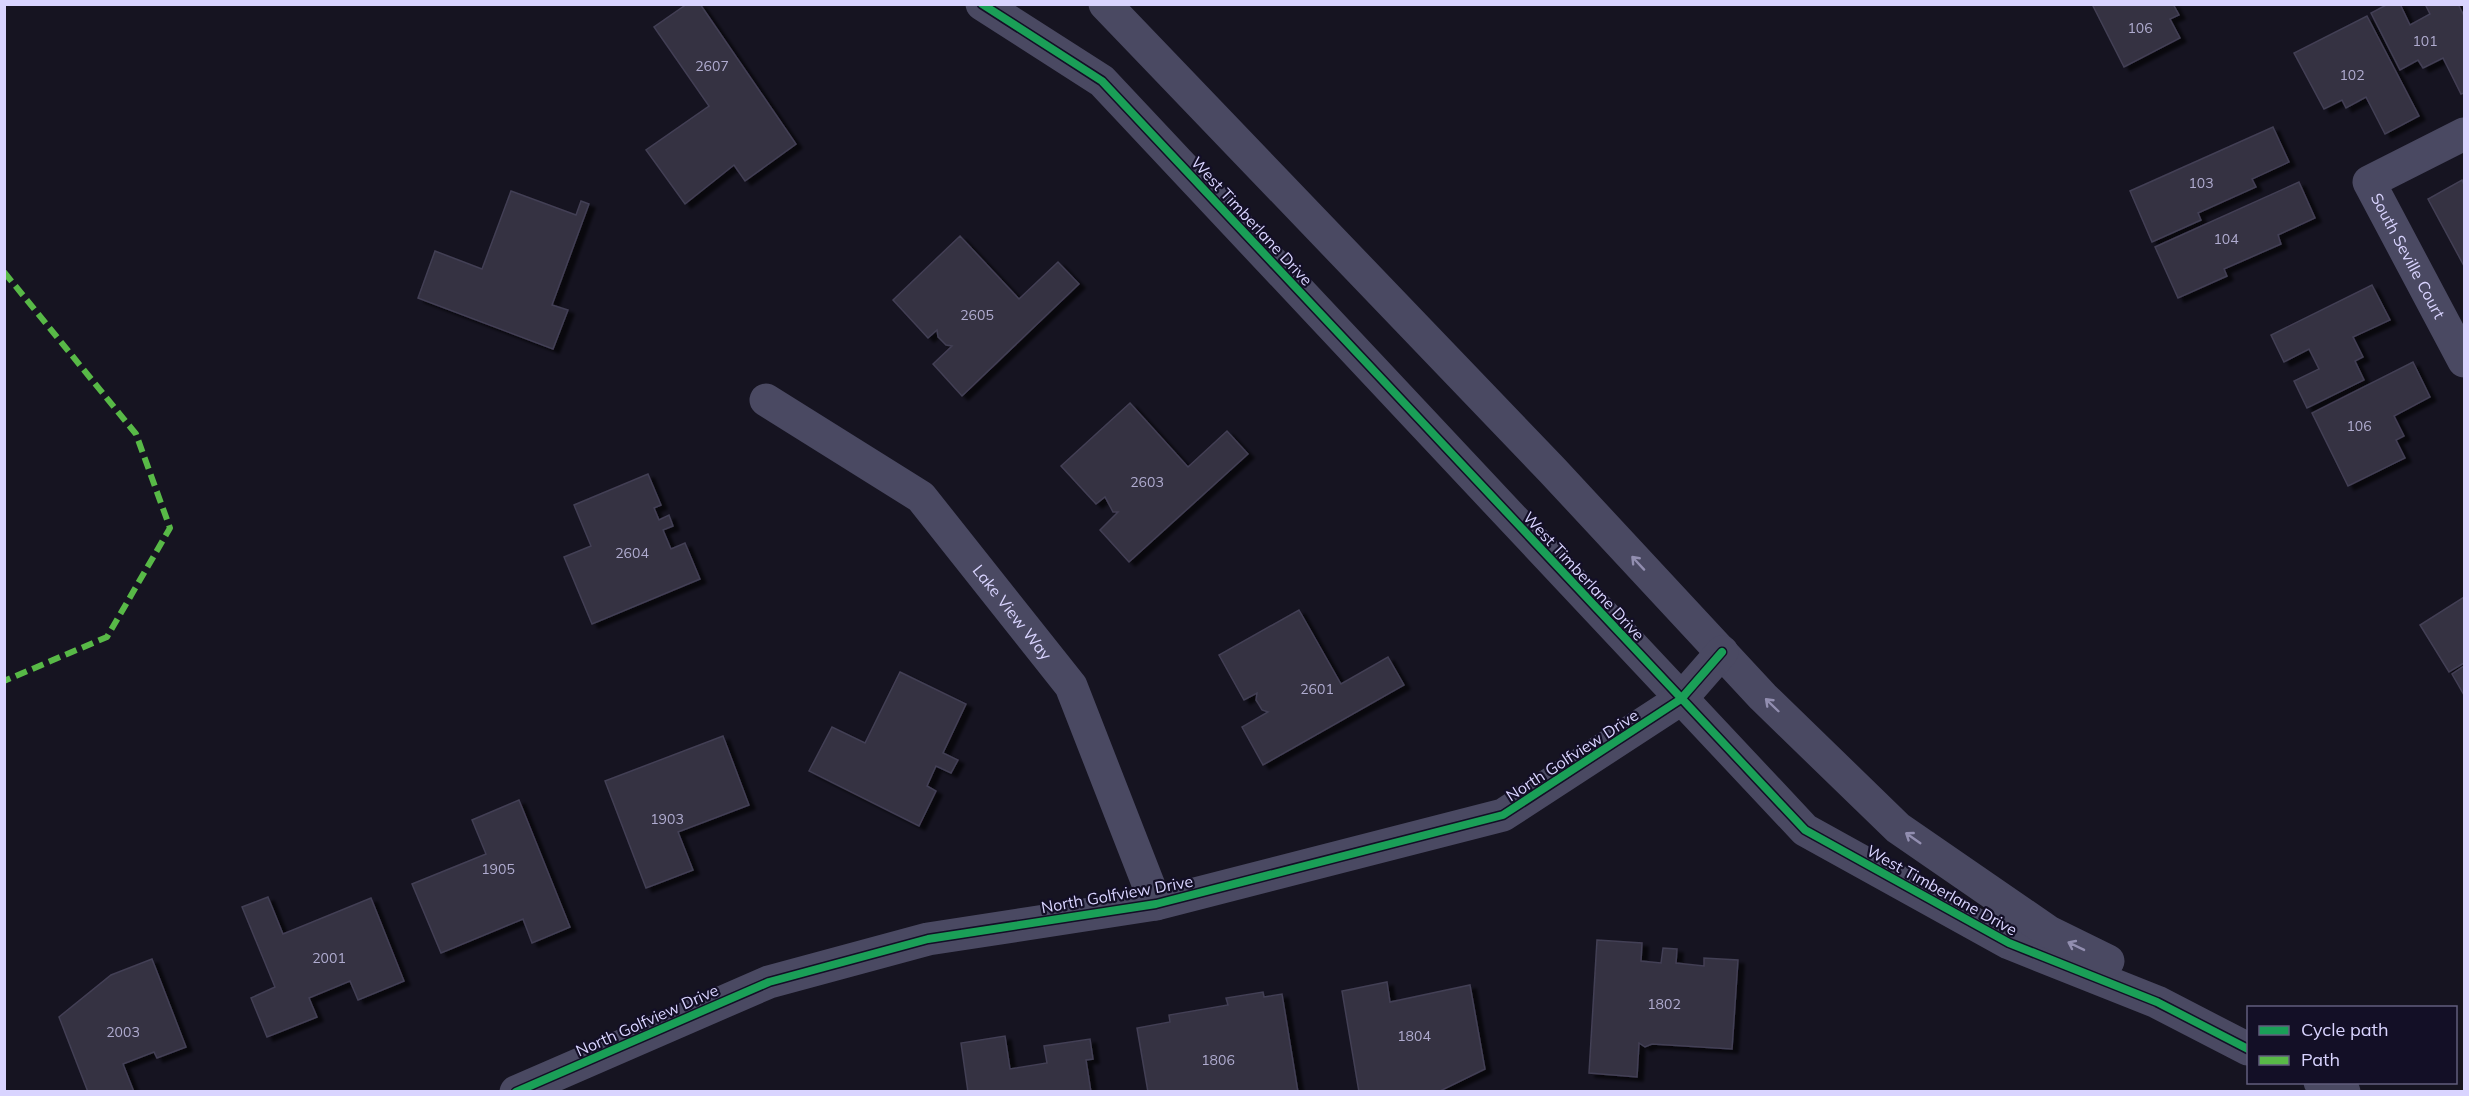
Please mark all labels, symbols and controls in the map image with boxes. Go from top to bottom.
house number: 106 [2127,19,2153,37]
house number: 101 [2412,32,2438,50]
house number: 2607 [695,57,729,75]
house number: 102 [2339,66,2365,84]
street label: West Timberlane Drive [1187,152,1317,290]
house number: 103 [2188,174,2214,192]
street label: South Seville Court [2367,189,2450,322]
house number: 104 [2213,230,2239,248]
house number: 2605 [960,306,994,324]
house number: 106 [2346,417,2372,435]
house number: 2603 [1130,473,1164,491]
street label: West Timberlane Drive [1519,507,1649,645]
house number: 2604 [615,544,649,562]
one-way arrow [1631,555,1645,570]
street label: Lake View Way [969,561,1057,664]
house number: 2601 [1300,680,1334,698]
one-way arrow [1764,697,1779,712]
street label: North Golfview Drive [1502,705,1642,805]
house number: 1903 [650,810,684,828]
one-way arrow [1906,832,1922,844]
street label: West Timberlane Drive [1863,840,2021,940]
house number: 1905 [481,860,515,878]
street label: North Golfview Drive [1039,871,1195,917]
one-way arrow [2067,939,2085,951]
house number: 2001 [312,949,346,967]
street label: North Golfview Drive [573,980,721,1060]
house number: 1802 [1647,995,1681,1013]
legend [2247,1006,2457,1084]
text: Cycle path [2301,1018,2388,1041]
house number: 2003 [106,1023,140,1041]
house number: 1804 [1397,1027,1431,1045]
text: Path [2301,1048,2340,1071]
house number: 1806 [1201,1051,1235,1069]

